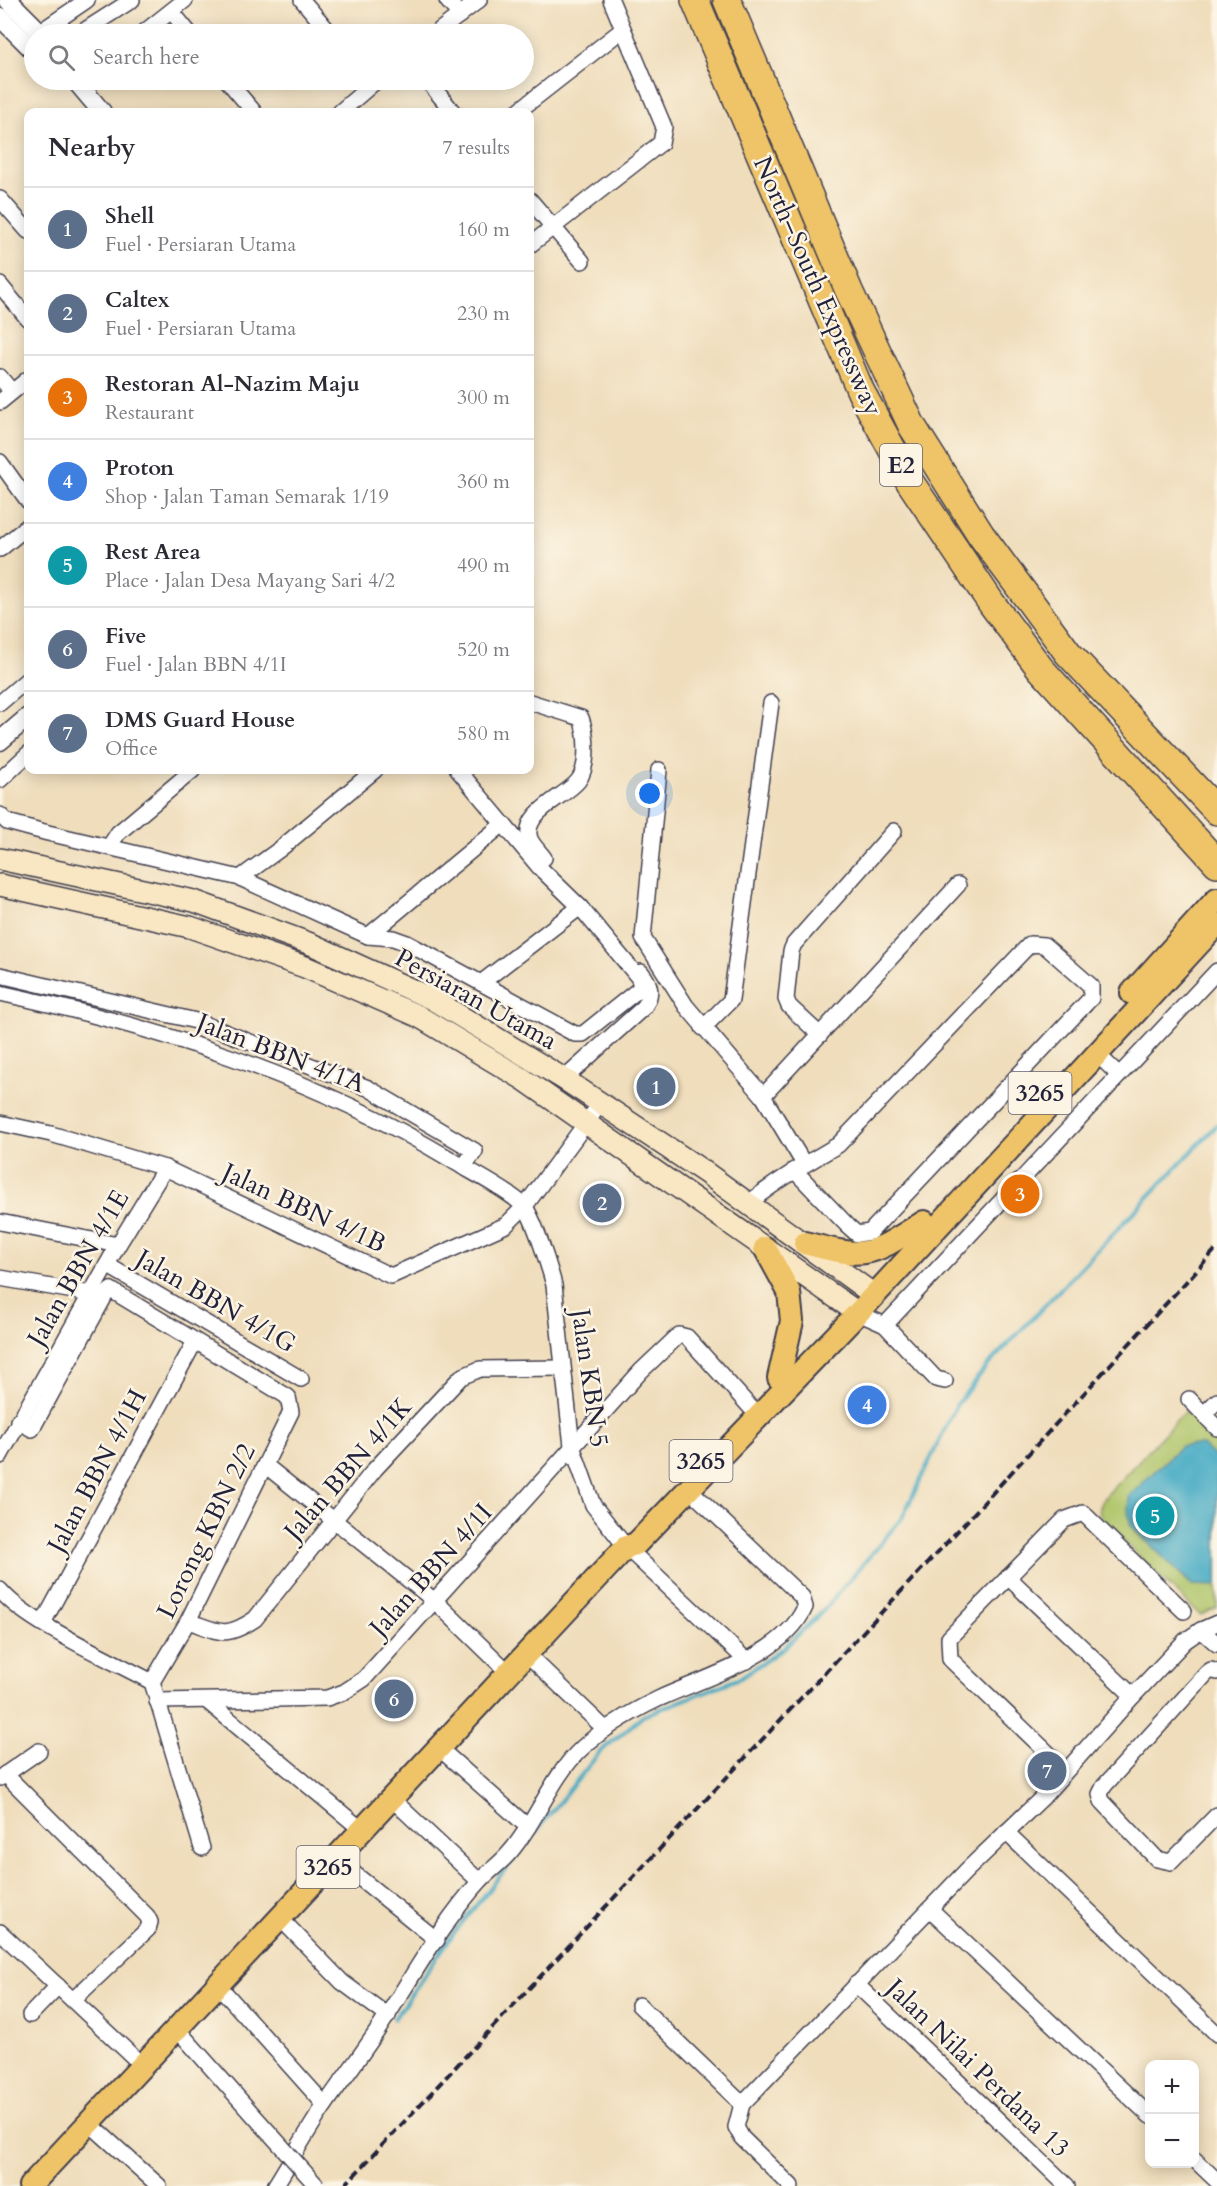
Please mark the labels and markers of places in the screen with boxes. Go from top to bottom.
pin: 1 [636,1064,676,1110]
pin: 3 [1000,1172,1040,1216]
pin: 2 [582,1180,622,1226]
pin: 4 [848,1382,886,1428]
pin: 5 [1136,1494,1174,1538]
pin: 6 [374,1676,414,1722]
pin: 7 [1028,1748,1066,1794]

